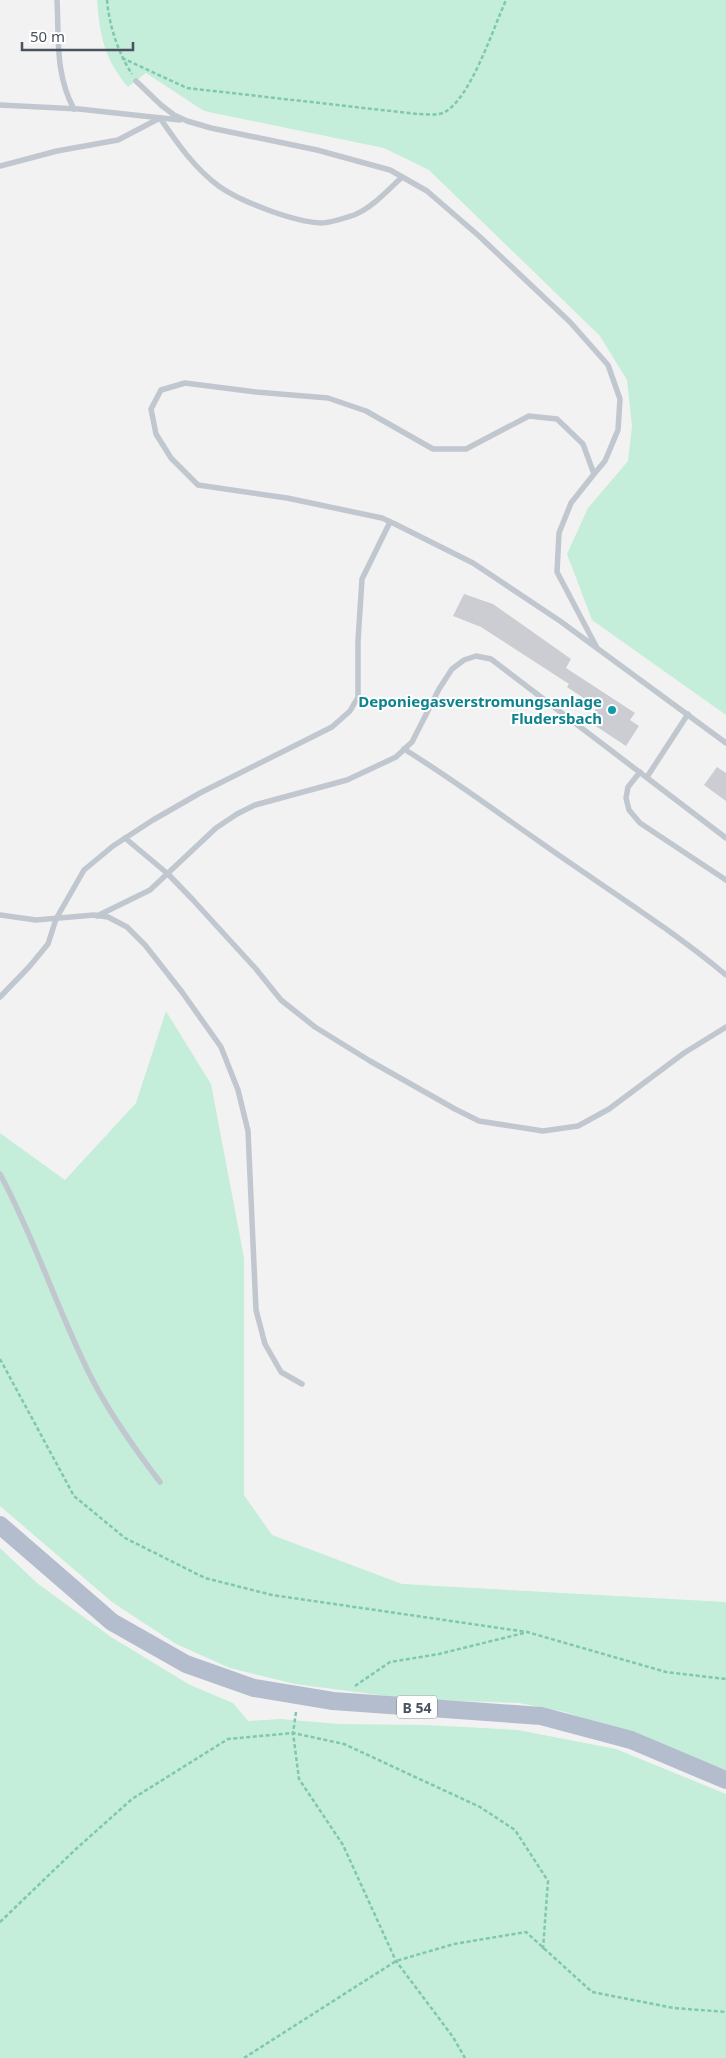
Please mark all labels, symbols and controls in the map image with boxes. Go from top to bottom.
scale bar [22,20,134,52]
text: 50 m [30,26,65,46]
place label: Deponiegasverstromungsanlage Fludersbach [358,691,602,728]
marker: Deponiegasverstromungsanlage Fludersbach [606,704,618,716]
road number: B 54 [397,1695,437,1718]

